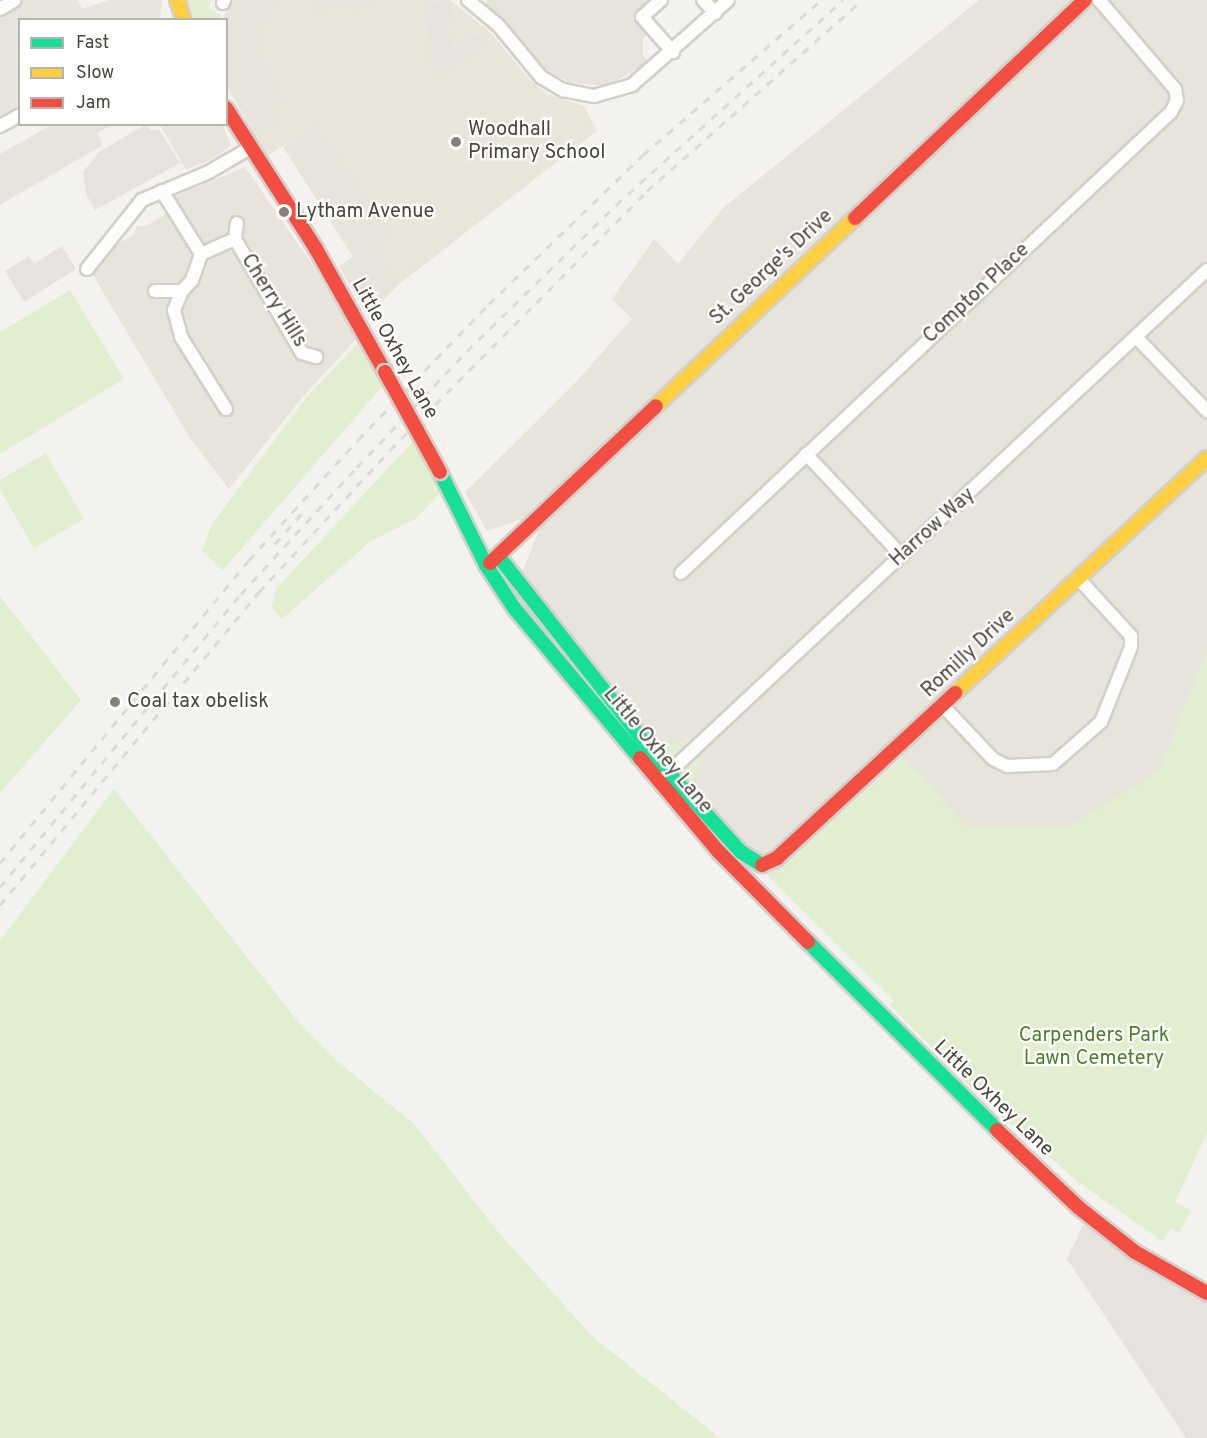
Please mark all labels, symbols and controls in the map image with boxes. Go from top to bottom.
legend [18,18,228,126]
text: Fast [76,32,109,55]
text: Slow [76,62,114,85]
text: Jam [76,92,111,115]
place label: Woodhall Primary School [468,118,605,165]
marker: Woodhall Primary School [449,135,463,149]
place label: Lytham Avenue [296,200,435,224]
marker: Lytham Avenue [277,205,291,219]
street label: St. George's Drive [706,205,838,331]
street label: Compton Place [919,239,1035,349]
street label: Cherry Hills [235,250,311,352]
street label: Little Oxhey Lane [345,274,443,424]
street label: Harrow Way [885,483,981,573]
street label: Romilly Drive [917,605,1021,703]
street label: Little Oxhey Lane [597,683,717,819]
place label: Coal tax obelisk [127,690,269,714]
marker: Coal tax obelisk [108,695,122,709]
park label: Carpenders Park Lawn Cemetery [1019,1025,1169,1072]
street label: Little Oxhey Lane [928,1036,1058,1162]

